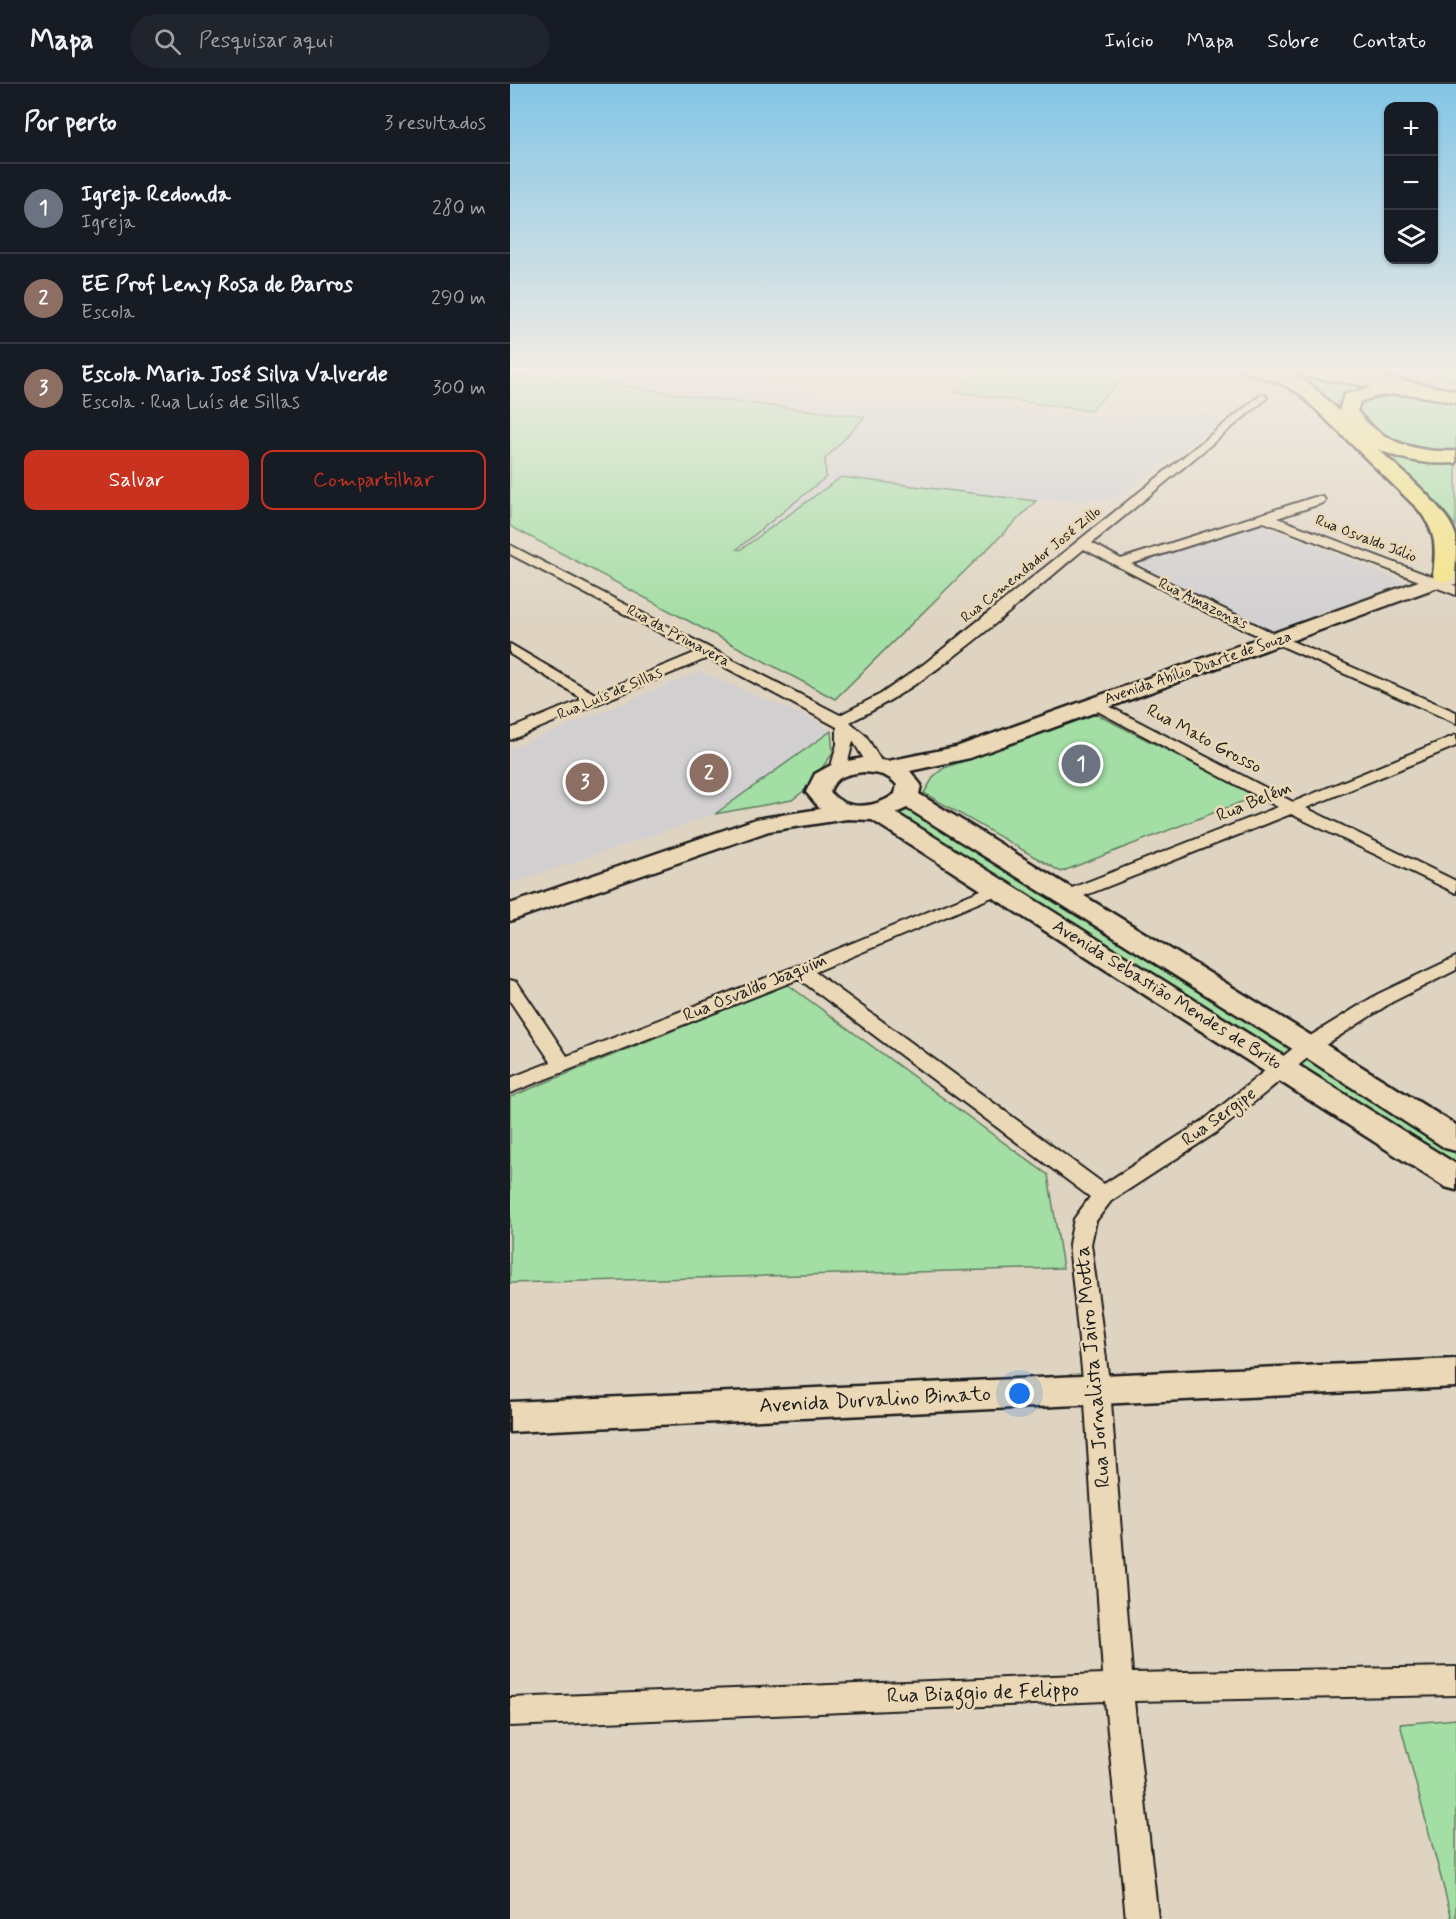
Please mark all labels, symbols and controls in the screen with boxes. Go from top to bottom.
search box [130,14,550,68]
text: Mapa [30,23,94,60]
icon: search [151,25,184,58]
text: Pesquisar aqui [199,27,334,55]
text: Início [1104,27,1154,55]
text: Mapa [1187,27,1234,55]
text: Sobre [1267,27,1319,55]
text: Contato [1352,27,1426,55]
map controls [1384,102,1438,264]
button: + [1384,102,1438,156]
text: Por perto [24,106,117,140]
text: 3 resultados [384,110,486,137]
button: − [1384,156,1438,210]
text: Igreja Redonda [81,181,231,209]
text: 1 [39,195,48,222]
text: 280 m [432,195,486,222]
text: Igreja [81,209,135,236]
button: layers [1384,210,1438,264]
text: EE Prof Leny Rosa de Barros [81,271,353,299]
text: 2 [39,285,48,312]
text: 290 m [431,285,486,312]
text: Escola [81,299,135,326]
text: Escola Maria José Silva Valverde [81,361,388,389]
text: 3 [39,375,48,402]
text: 300 m [432,375,486,402]
text: Escola · Rua Luís de Sillas [81,389,300,416]
button: Salvar [24,450,249,510]
button: Compartilhar [261,450,486,510]
street label: Rua Comendador José Zillo [957,502,1105,628]
street label: Rua Osvaldo Júlio [1312,510,1420,568]
street label: Rua Amazonas [1155,574,1252,635]
street label: Rua da Primavera [623,600,733,672]
street label: Avenida Abílio Duarte de Souza [1102,627,1294,709]
street label: Rua Luís de Sillas [554,663,666,725]
street label: Rua Mato Grosso [1142,699,1266,779]
pin: 1 [1062,742,1100,786]
pin: 2 [690,750,728,796]
pin: 3 [566,760,604,804]
street label: Rua Belém [1213,776,1295,828]
street label: Avenida Sebastião Mendes de Brito [1048,914,1286,1076]
street label: Rua Osvaldo Joaquim [680,948,830,1028]
street label: Rua Sergipe [1177,1082,1262,1153]
street label: Rua Jornalista Jairo Motta [1068,1245,1118,1489]
your location [1005,1379,1034,1408]
street label: Avenida Durvalino Binato [758,1380,992,1420]
street label: Rua Biaggio de Felippo [886,1676,1080,1712]

